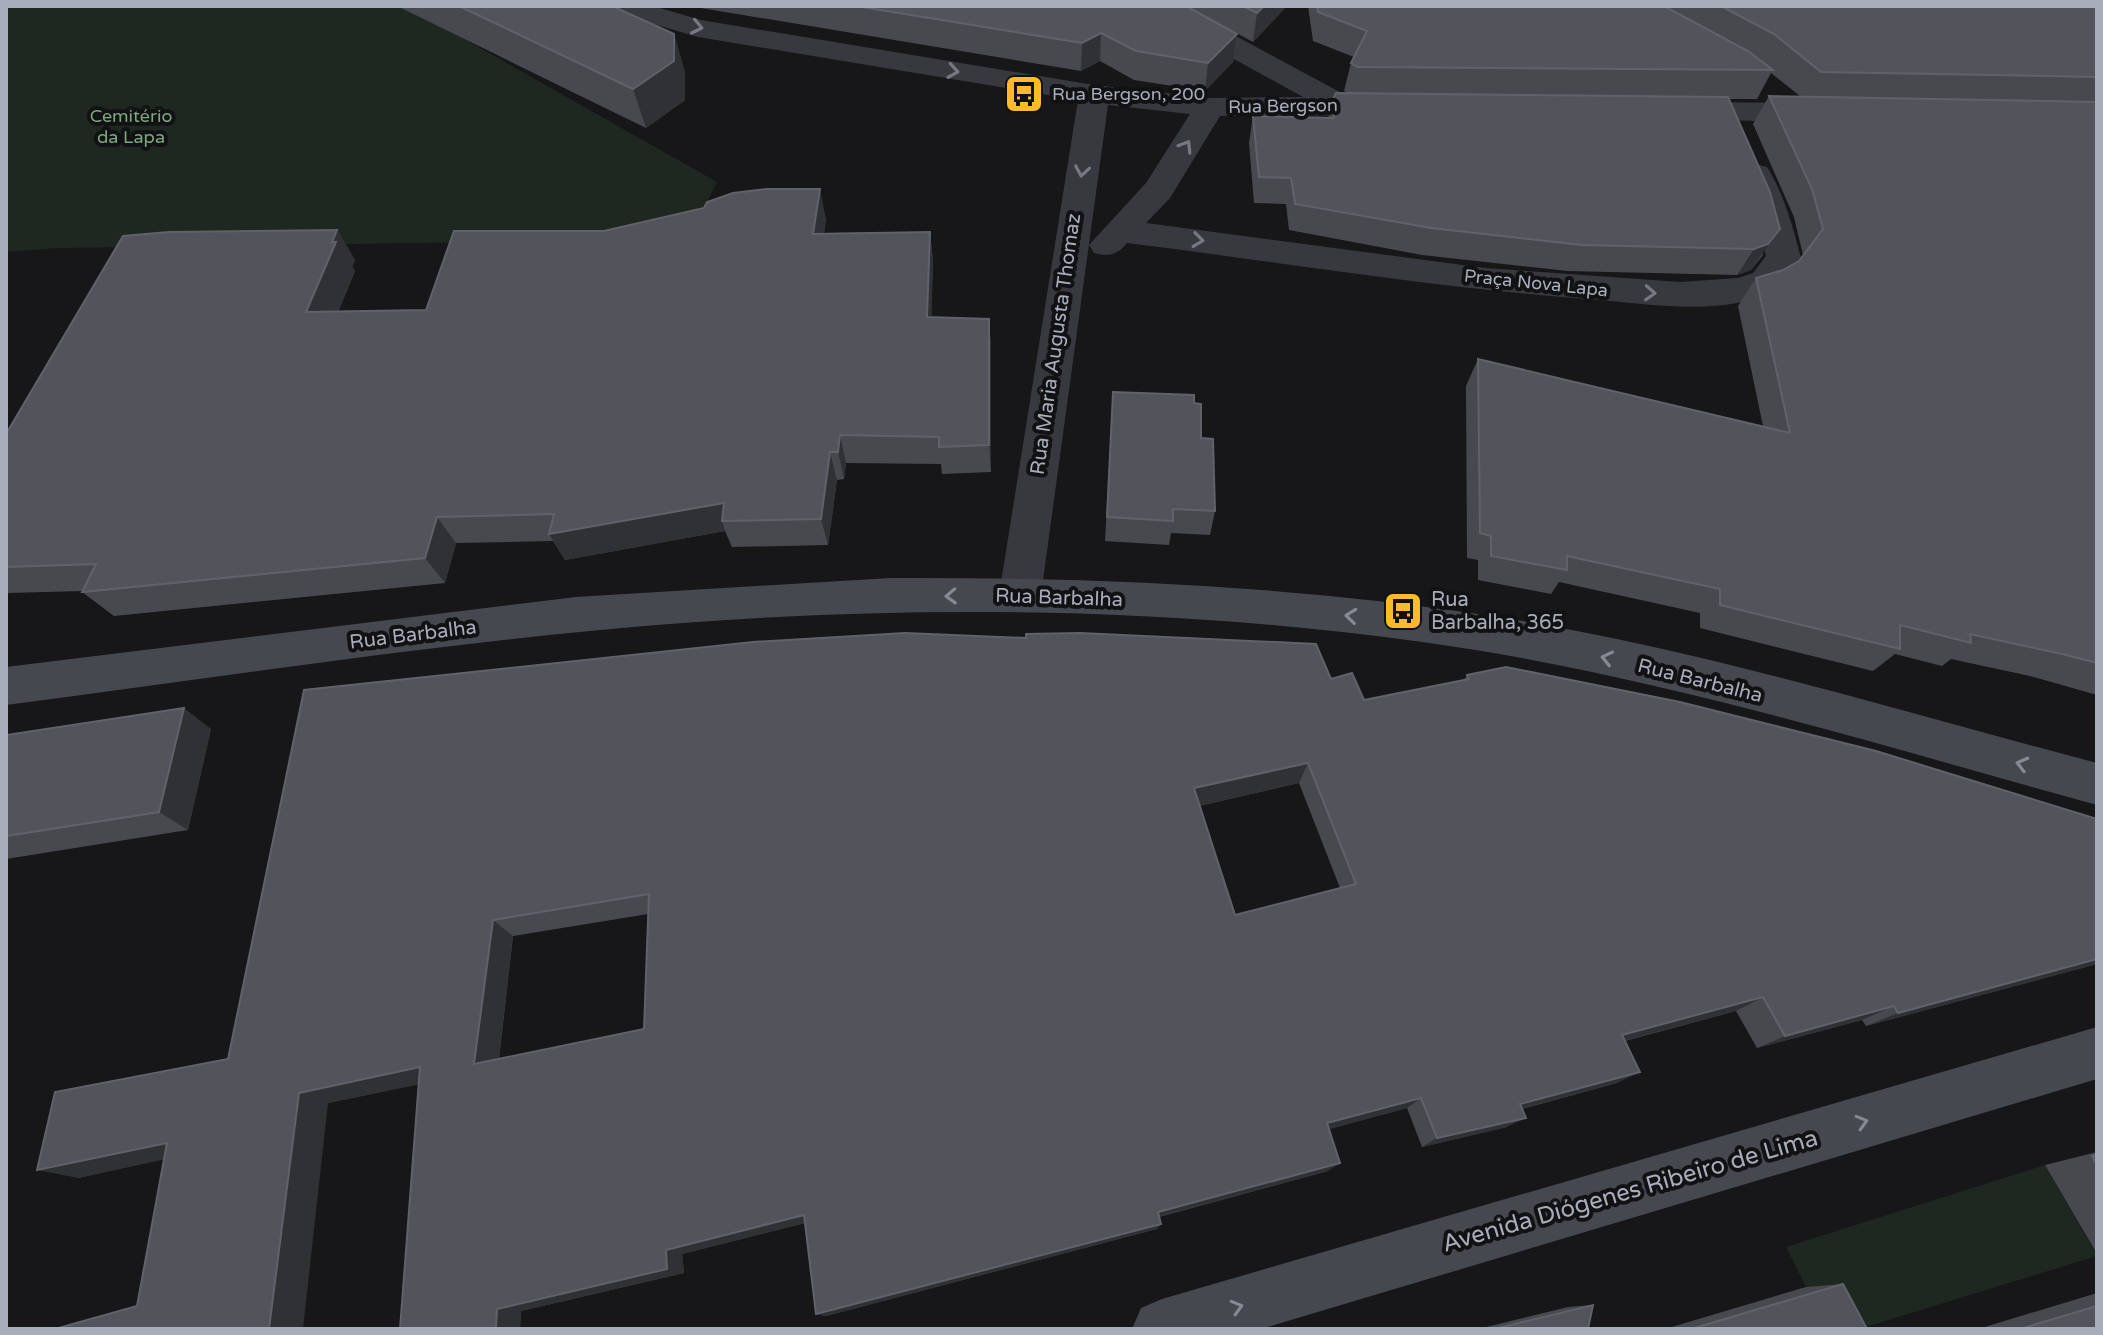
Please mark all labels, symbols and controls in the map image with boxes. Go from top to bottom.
one-way arrow [690,18,704,35]
one-way arrow [947,61,960,78]
bus stop icon: Rua Bergson, 200 [1003,73,1045,115]
place label: Rua Bergson, 200 [1052,83,1205,105]
street label: Rua Bergson [1228,94,1338,118]
park label: Cemitério da Lapa [90,105,172,148]
one-way arrow [1176,140,1191,155]
one-way arrow [1074,164,1091,178]
street label: Rua Maria Augusta Thomaz [1026,212,1086,476]
one-way arrow [1192,232,1205,249]
street label: Praça Nova Lapa [1463,265,1609,301]
one-way arrow [1644,284,1657,301]
street label: Rua Barbalha [995,584,1123,612]
one-way arrow [944,588,957,605]
place label: Rua Barbalha, 365 [1431,588,1564,635]
bus stop icon: Rua Barbalha, 365 [1382,590,1424,632]
one-way arrow [1344,608,1357,625]
street label: Rua Barbalha [348,615,478,655]
one-way arrow [1601,650,1614,667]
street label: Rua Barbalha [1635,654,1765,708]
one-way arrow [2015,757,2029,773]
one-way arrow [1855,1115,1869,1131]
street label: Avenida Diógenes Ribeiro de Lima [1439,1123,1821,1259]
one-way arrow [1230,1300,1244,1316]

